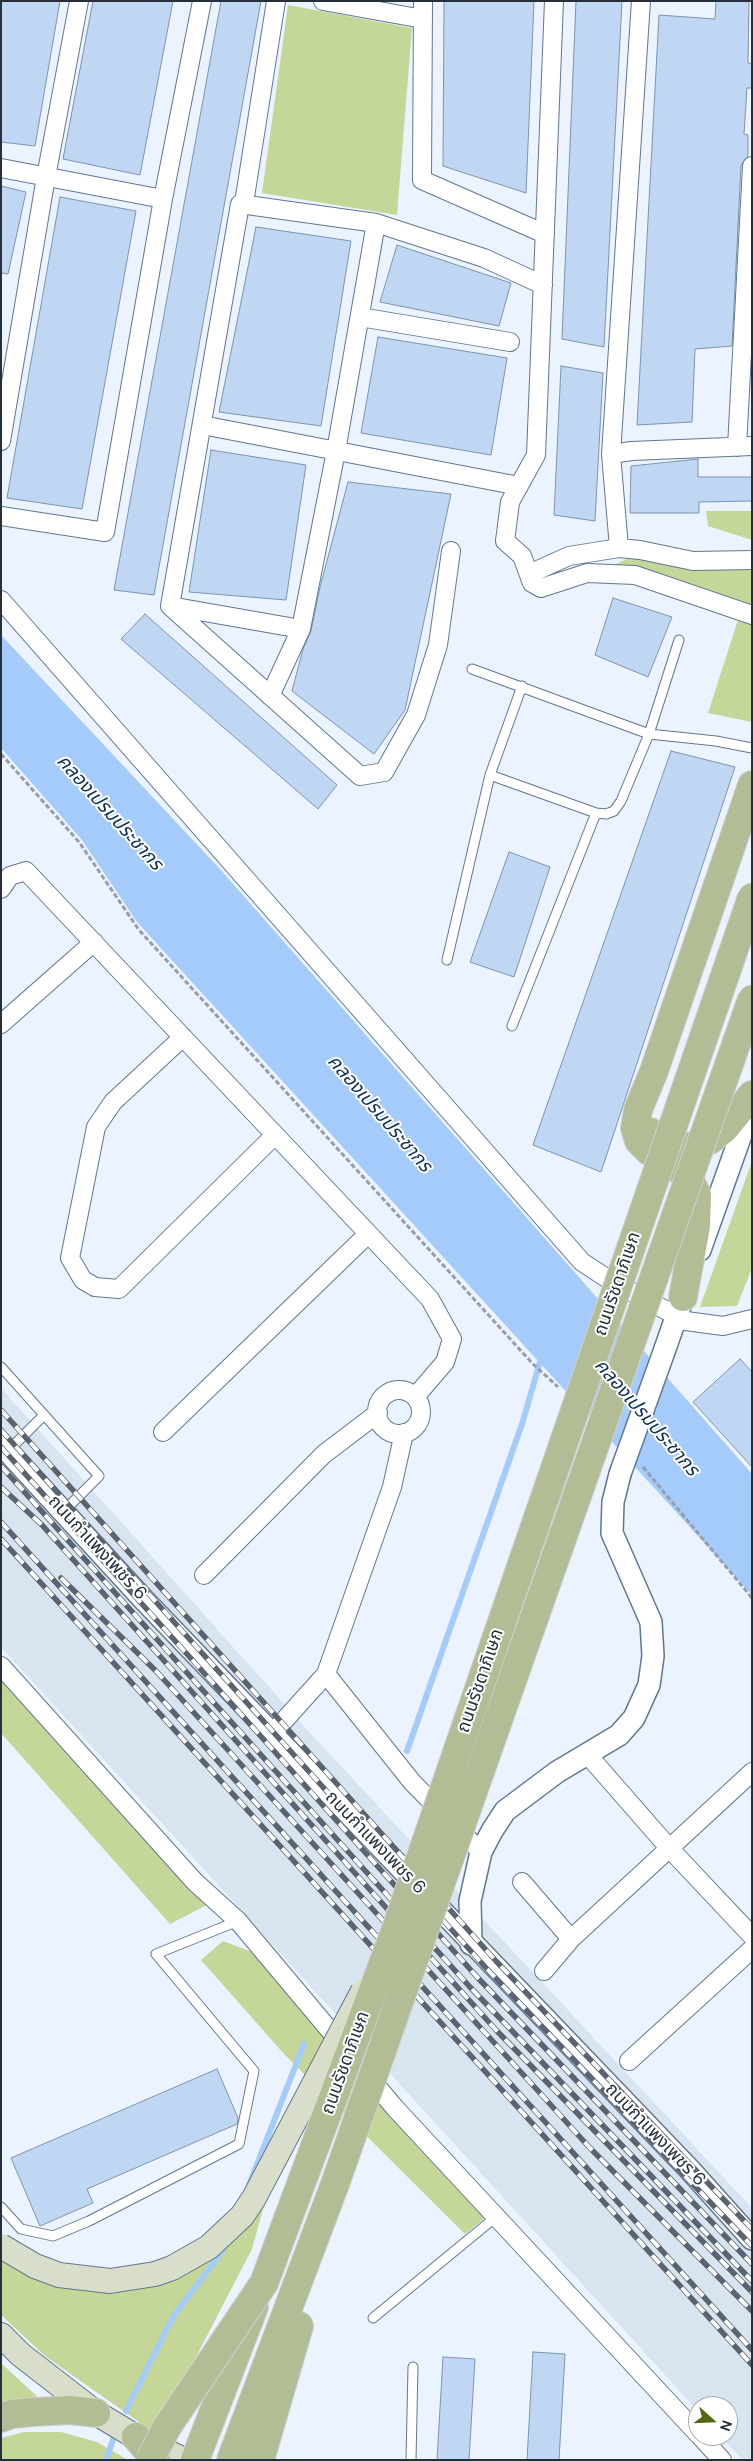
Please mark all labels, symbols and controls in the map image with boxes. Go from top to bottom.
water label: คลองเปรมประชากร [51,751,167,875]
water label: คลองเปรมประชากร [322,1051,436,1177]
street label: ถนนรัชดาภิเษก [590,1229,646,1339]
water label: คลองเปรมประชากร [589,1355,703,1481]
street label: ถนนกำแพงเพชร 6 [43,1491,151,1605]
street label: ถนนรัชดาภิเษก [453,1626,509,1736]
street label: ถนนกำแพงเพชร 6 [320,1787,430,1899]
street label: ถนนรัชดาภิเษก [317,2008,375,2118]
street label: ถนนกำแพงเพชร 6 [600,2079,710,2191]
north arrow [688,2396,738,2446]
text: N [716,2418,736,2434]

